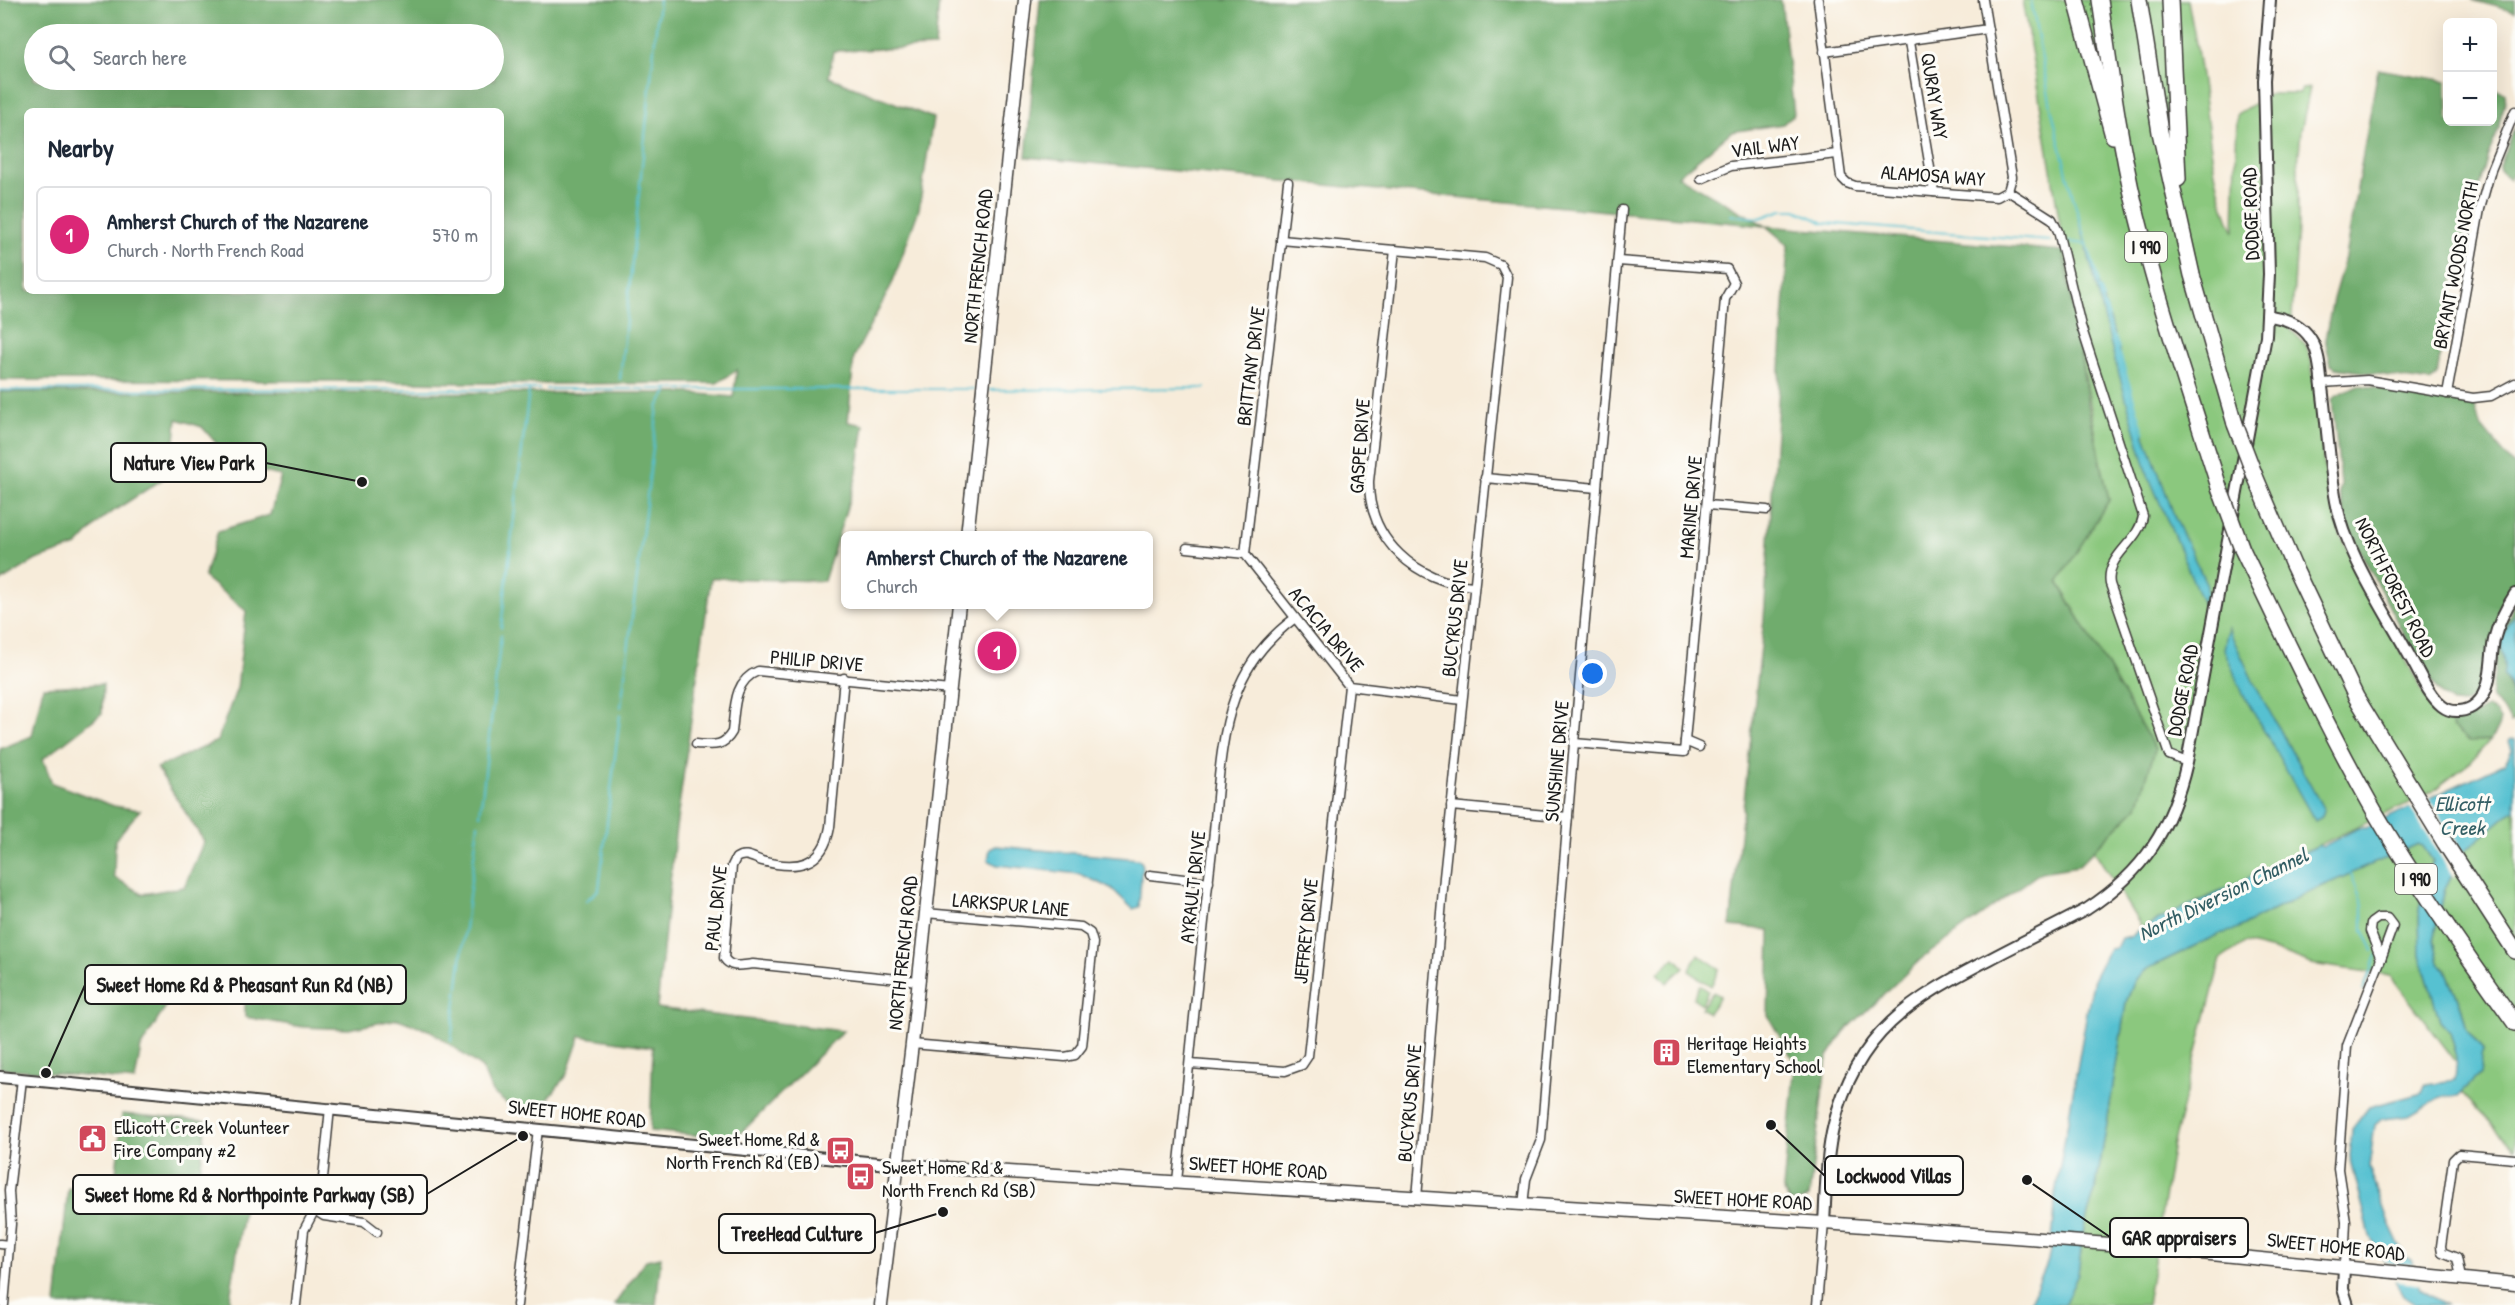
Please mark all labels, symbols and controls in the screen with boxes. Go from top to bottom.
map controls [2443,18,2497,126]
button: + [2443,18,2497,72]
search box [24,24,504,90]
icon: search [45,41,78,74]
text: Search here [93,42,187,72]
street label: QURAY WAY [1915,51,1955,141]
button: − [2443,72,2497,126]
street label: VAIL WAY [1729,128,1801,164]
text: Nearby [48,130,114,165]
street label: ALAMOSA WAY [1880,158,1986,192]
street label: DODGE ROAD [2235,167,2265,261]
street label: BRYANT WOODS NORTH [2426,179,2484,351]
street label: NORTH FRENCH ROAD [955,187,999,344]
text: Amherst Church of the Nazarene [107,206,368,236]
text: 1 [66,221,73,248]
text: 570 m [432,221,478,248]
road number: I 990 [2125,232,2167,262]
text: Church · North French Road [107,236,303,263]
street label: BRITTANY DRIVE [1229,305,1271,427]
street label: GASPE DRIVE [1342,398,1376,494]
callout: Nature View Park [111,443,266,482]
text: Nature View Park [124,448,255,477]
street label: MARINE DRIVE [1672,454,1708,559]
street label: NORTH FOREST ROAD [2349,513,2443,662]
popup [841,531,1153,609]
text: Amherst Church of the Nazarene [866,542,1128,572]
street label: BUCYRUS DRIVE [1434,558,1474,678]
text: Church [866,572,918,599]
street label: ACACIA DRIVE [1283,581,1371,678]
pin: 1 [978,628,1016,674]
street label: DODGE ROAD [2160,641,2204,738]
street label: PHILIP DRIVE [769,642,865,678]
your location [1578,659,1607,688]
street label: SUNSHINE DRIVE [1537,699,1575,823]
water label: Ellicott Creek [2435,789,2492,842]
street label: AYRAULT DRIVE [1173,829,1211,945]
water label: North Diversion Channel [2133,840,2314,948]
street label: PAUL DRIVE [697,864,733,952]
road number: I 990 [2395,864,2437,894]
street label: NORTH FRENCH ROAD [880,874,924,1031]
street label: JEFFREY DRIVE [1286,877,1324,985]
street label: LARKSPUR LANE [952,885,1071,923]
callout: Sweet Home Rd & Pheasant Run Rd (NB) [85,965,406,1004]
text: Sweet Home Rd & Pheasant Run Rd (NB) [96,970,394,999]
place label: Heritage Heights Elementary School [1687,1029,1823,1079]
building icon: Heritage Heights Elementary School [1650,1037,1682,1069]
street label: BUCYRUS DRIVE [1390,1043,1428,1163]
street label: SWEET HOME ROAD [507,1092,648,1134]
place label: Ellicott Creek Volunteer Fire Company #2 [113,1113,290,1163]
public building icon: Ellicott Creek Volunteer Fire Company #2 [77,1122,109,1154]
place label: Sweet Home Rd & North French Rd (EB) [666,1125,820,1175]
bus stop icon: Sweet Home Rd & North French Rd (EB) [825,1134,857,1166]
street label: SWEET HOME ROAD [1188,1149,1328,1185]
place label: Sweet Home Rd & North French Rd (SB) [882,1153,1036,1203]
callout: Lockwood Villas [1825,1156,1963,1195]
bus stop icon: Sweet Home Rd & North French Rd (SB) [845,1161,877,1193]
text: Lockwood Villas [1837,1161,1951,1190]
callout: Sweet Home Rd & Northpointe Parkway (SB) [73,1175,427,1214]
text: Sweet Home Rd & Northpointe Parkway (SB) [85,1180,415,1210]
street label: SWEET HOME ROAD [1673,1182,1813,1216]
callout: TreeHead Culture [719,1214,875,1253]
callout: GAR appraisers [2110,1218,2248,1257]
text: TreeHead Culture [730,1219,863,1248]
text: GAR appraisers [2122,1223,2236,1253]
street label: SWEET HOME ROAD [2266,1225,2407,1267]

